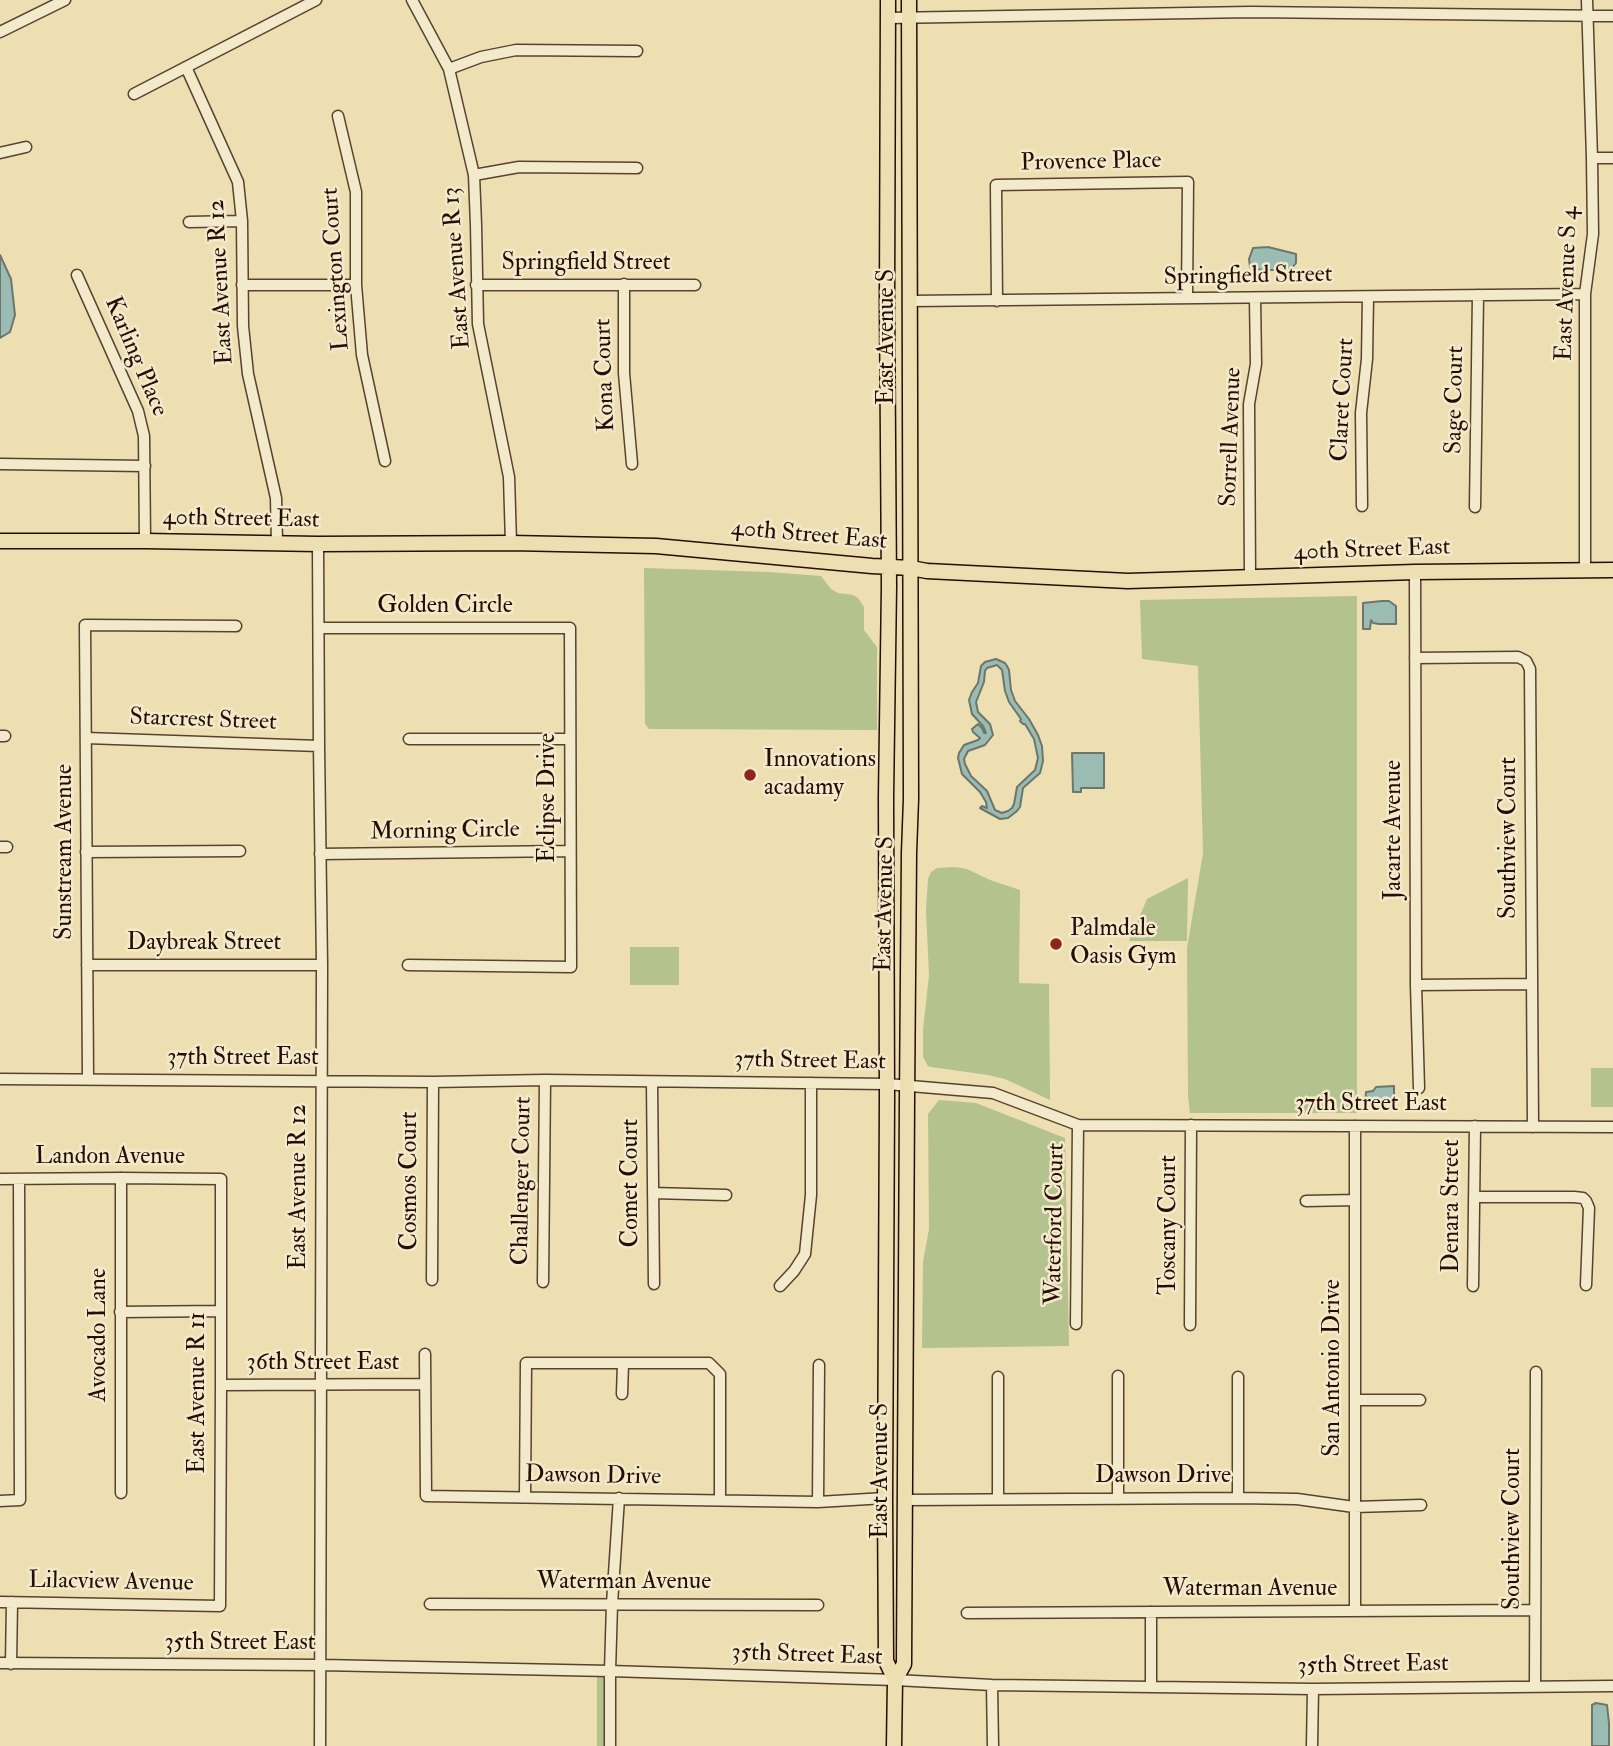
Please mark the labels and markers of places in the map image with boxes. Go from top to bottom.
place label: Innovations acadamy [764,747,876,803]
marker: Innovations acadamy [742,767,758,783]
place label: Palmdale Oasis Gym [1070,916,1177,972]
marker: Palmdale Oasis Gym [1048,936,1064,952]

